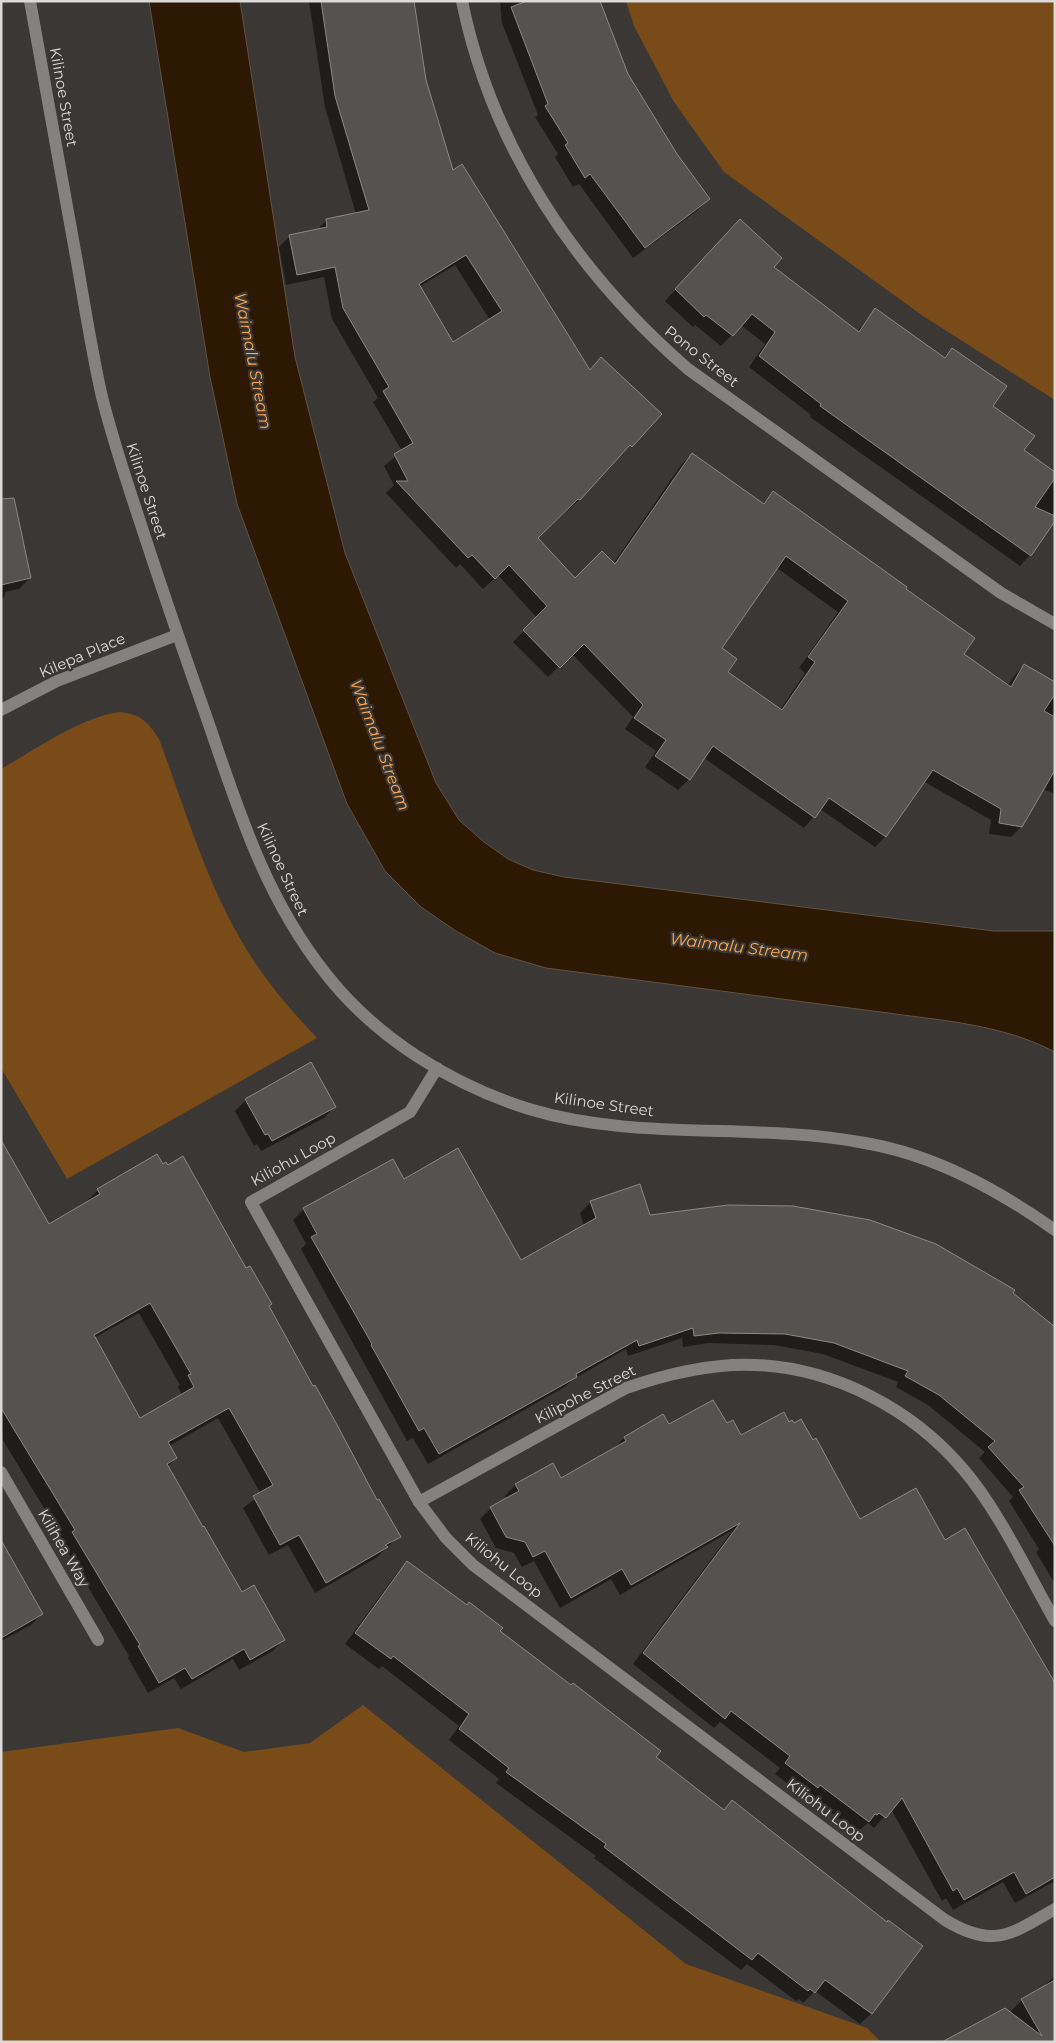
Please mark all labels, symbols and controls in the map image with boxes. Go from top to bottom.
street label: Kilinoe Street [46,46,82,148]
water label: Waimalu Stream [230,291,276,431]
street label: Pono Street [661,321,743,391]
street label: Kilinoe Street [122,440,172,542]
street label: Kilepa Place [36,628,128,682]
water label: Waimalu Stream [346,677,414,813]
street label: Kilinoe Street [253,819,313,919]
water label: Waimalu Stream [669,929,809,965]
street label: Kilinoe Street [553,1088,655,1120]
street label: Kiliohu Loop [247,1128,339,1190]
street label: Kilipohe Street [531,1360,639,1428]
street label: Kilihea Way [34,1506,94,1591]
street label: Kiliohu Loop [461,1528,547,1602]
street label: Kiliohu Loop [783,1774,869,1846]

